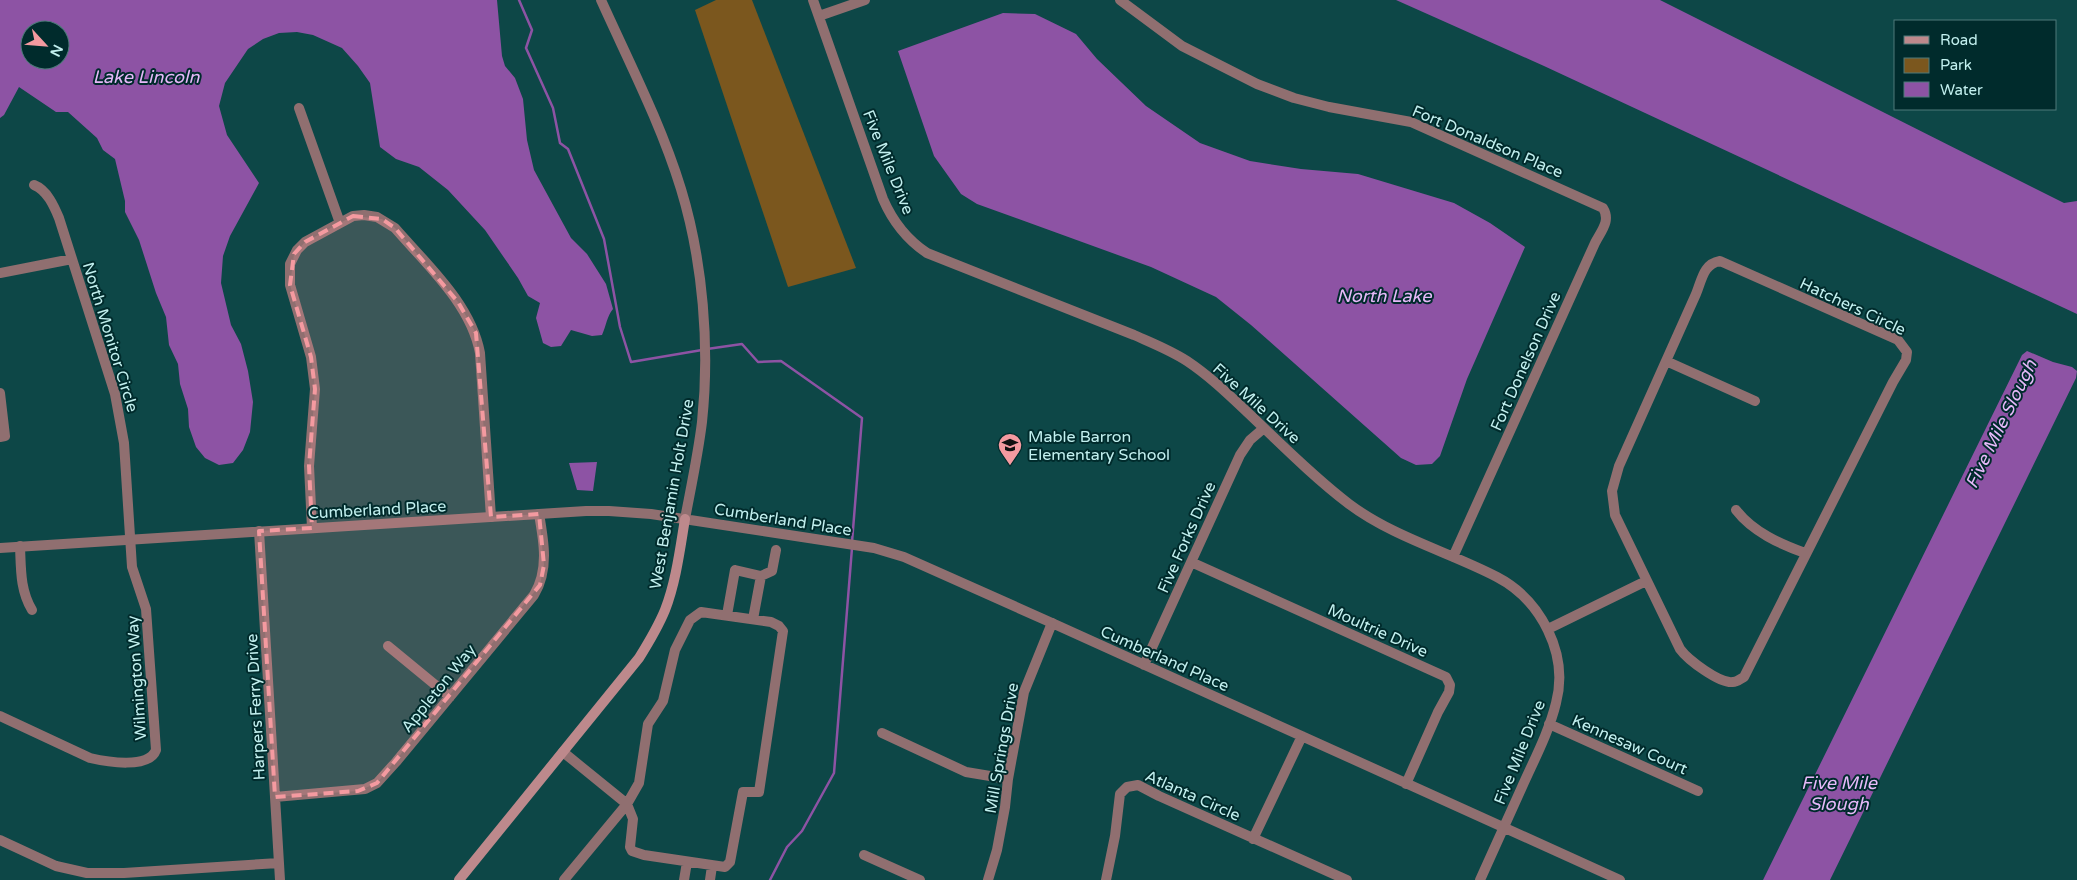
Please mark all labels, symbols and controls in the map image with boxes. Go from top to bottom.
north arrow [20,20,70,70]
legend [1894,20,2057,110]
text: Road [1940,31,1978,49]
text: N [46,42,66,59]
text: Park [1940,56,1972,74]
water label: Lake Lincoln [93,66,200,88]
text: Water [1940,81,1983,99]
street label: Fort Donaldson Place [1409,101,1566,183]
street label: Five Mile Drive [858,107,918,218]
street label: North Monitor Circle [78,260,142,415]
street label: Hatchers Circle [1796,274,1909,340]
water label: North Lake [1337,285,1432,307]
street label: Fort Donelson Drive [1486,289,1566,434]
water label: Five Mile Slough [1960,355,2042,492]
street label: Five Mile Drive [1208,359,1304,448]
street label: West Benjamin Holt Drive [645,397,699,591]
place label: Mable Barron Elementary School [1028,427,1170,465]
school or university icon: Mable Barron Elementary School [997,432,1023,466]
street label: Five Forks Drive [1153,479,1220,596]
street label: Cumberland Place [307,496,447,524]
street label: Cumberland Place [713,499,853,541]
street label: Moultrie Drive [1324,600,1431,662]
street label: Wilmington Way [123,614,151,741]
street label: Cumberland Place [1097,622,1232,696]
street label: Harpers Ferry Drive [242,633,270,781]
street label: Appleton Way [397,640,481,737]
street label: Mill Springs Drive [981,681,1023,815]
street label: Five Mile Drive [1490,697,1550,808]
street label: Kennesaw Court [1569,711,1690,779]
street label: Atlanta Circle [1142,766,1243,826]
water label: Five Mile Slough [1801,772,1878,815]

